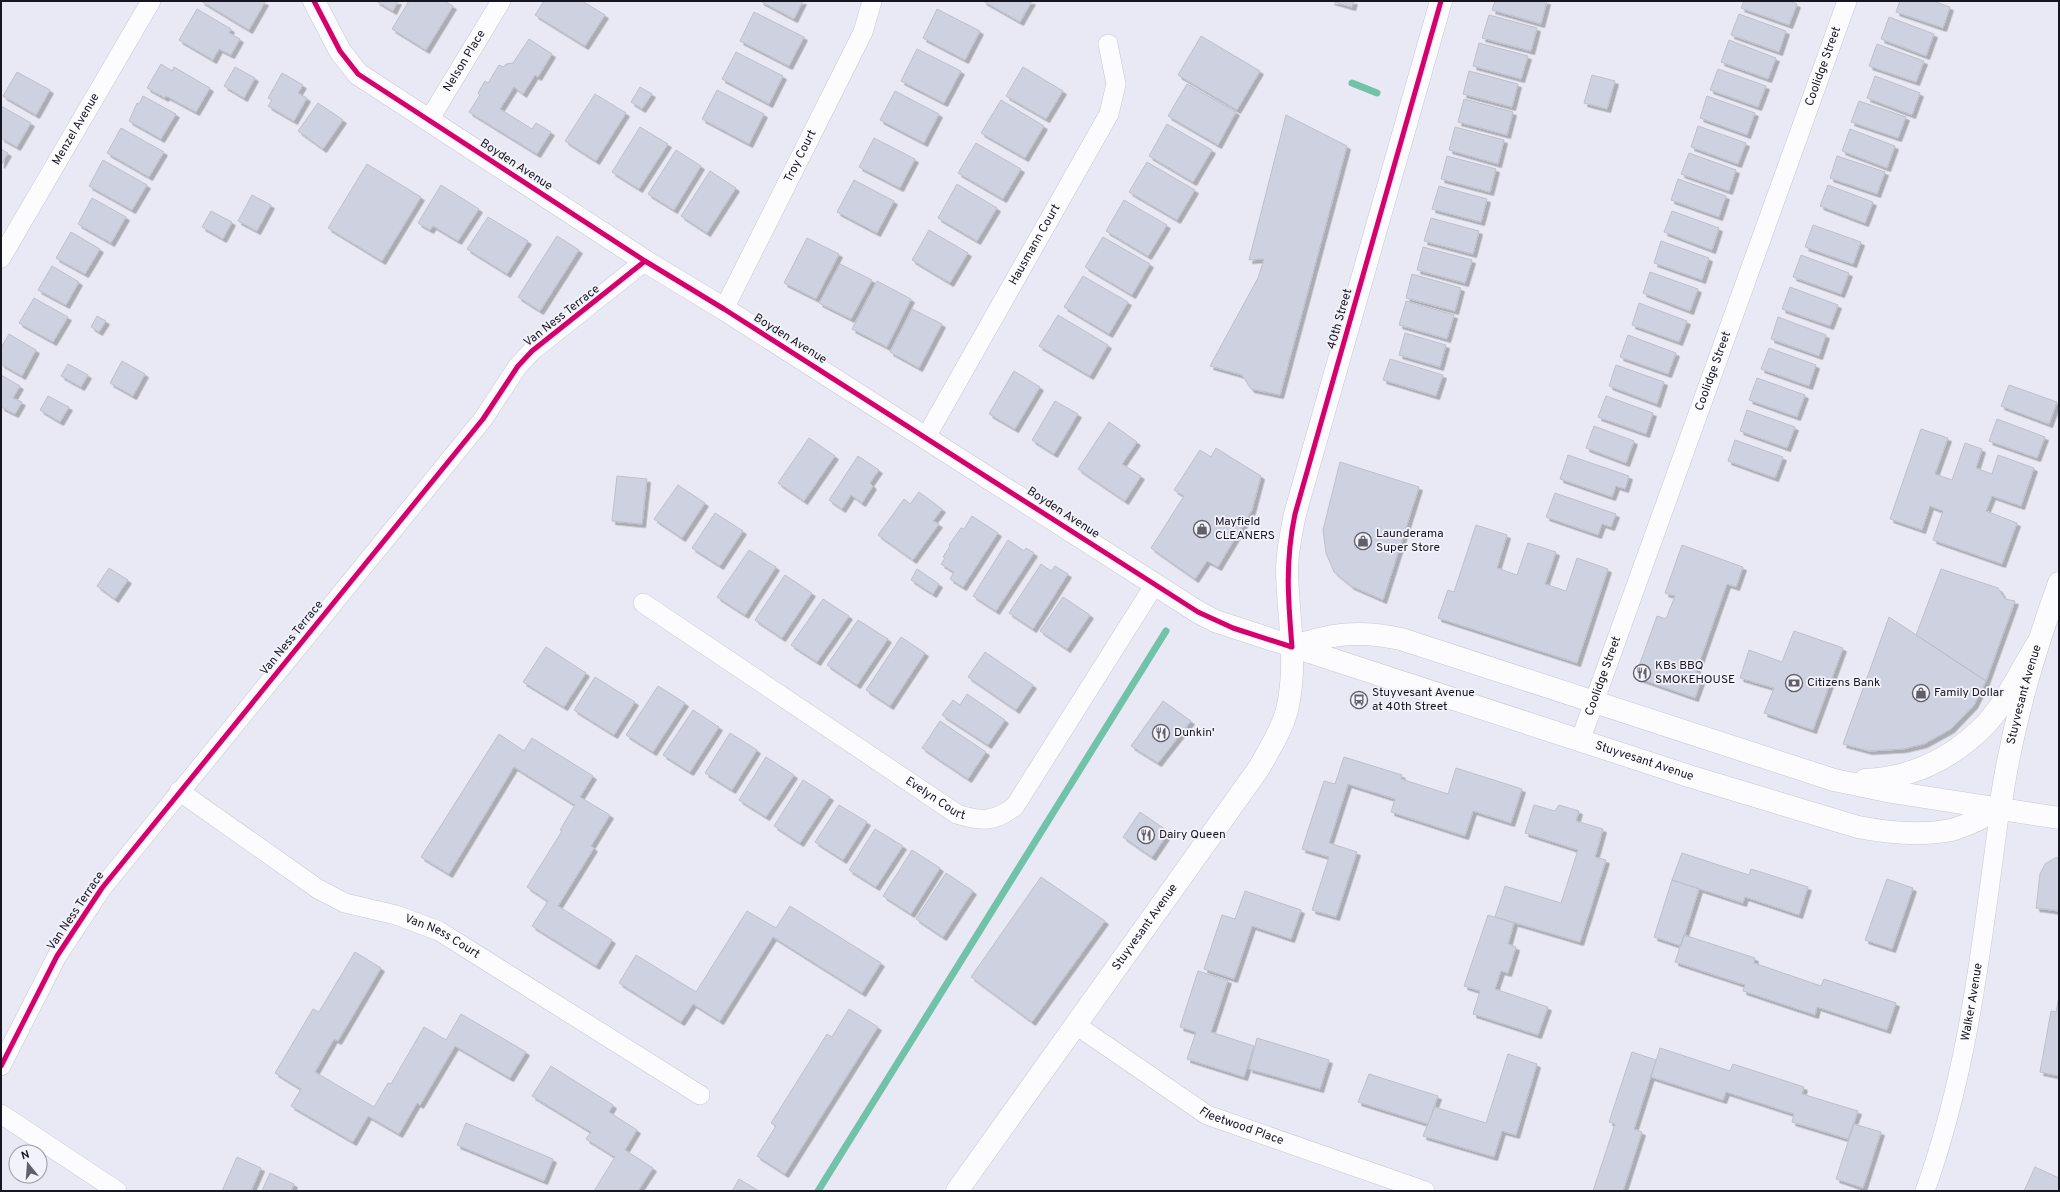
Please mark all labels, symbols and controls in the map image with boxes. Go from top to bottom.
street label: Coolidge Street [1802,25,1845,109]
street label: Nelson Place [440,27,490,95]
street label: Menzel Avenue [49,90,103,168]
street label: Troy Court [781,127,821,185]
street label: Boyden Avenue [477,136,555,194]
street label: Hausmann Court [1006,201,1064,288]
street label: Van Ness Terrace [521,281,603,351]
street label: 40th Street [1324,287,1356,351]
street label: Boyden Avenue [750,310,830,368]
street label: Coolidge Street [1692,329,1735,413]
street label: Boyden Avenue [1024,484,1102,542]
place label: Mayfield CLEANERS [1215,514,1275,544]
shop icon: Mayfield CLEANERS [1192,519,1212,539]
place label: Launderama Super Store [1376,526,1444,556]
shop icon: Launderama Super Store [1353,531,1373,551]
street label: Van Ness Terrace [257,597,327,679]
street label: Coolidge Street [1582,634,1625,718]
street label: Stuyvesant Avenue [2004,643,2046,746]
place label: KBs BBQ SMOKEHOUSE [1655,658,1735,688]
restaurant icon: KBs BBQ SMOKEHOUSE [1632,663,1652,683]
bank icon: Citizens Bank [1784,673,1804,693]
place label: Citizens Bank [1807,675,1880,691]
shop icon: Family Dollar [1911,683,1931,703]
place label: Stuyvesant Avenue at 40th Street [1372,685,1475,715]
place label: Family Dollar [1934,685,2004,701]
bus stop icon: Stuyvesant Avenue at 40th Street [1349,690,1369,710]
restaurant icon: Dunkin' [1151,723,1171,743]
place label: Dunkin' [1174,725,1215,741]
street label: Stuyvesant Avenue [1593,738,1696,785]
street label: Evelyn Court [902,773,967,824]
restaurant icon: Dairy Queen [1136,825,1156,845]
place label: Dairy Queen [1159,827,1226,843]
street label: Van Ness Terrace [44,868,108,954]
street label: Stuyvesant Avenue [1109,881,1182,974]
street label: Van Ness Court [402,911,483,963]
street label: Walker Avenue [1958,962,1987,1043]
street label: Fleetwood Place [1196,1104,1286,1149]
north arrow [8,1144,48,1184]
text: N [20,1148,31,1163]

